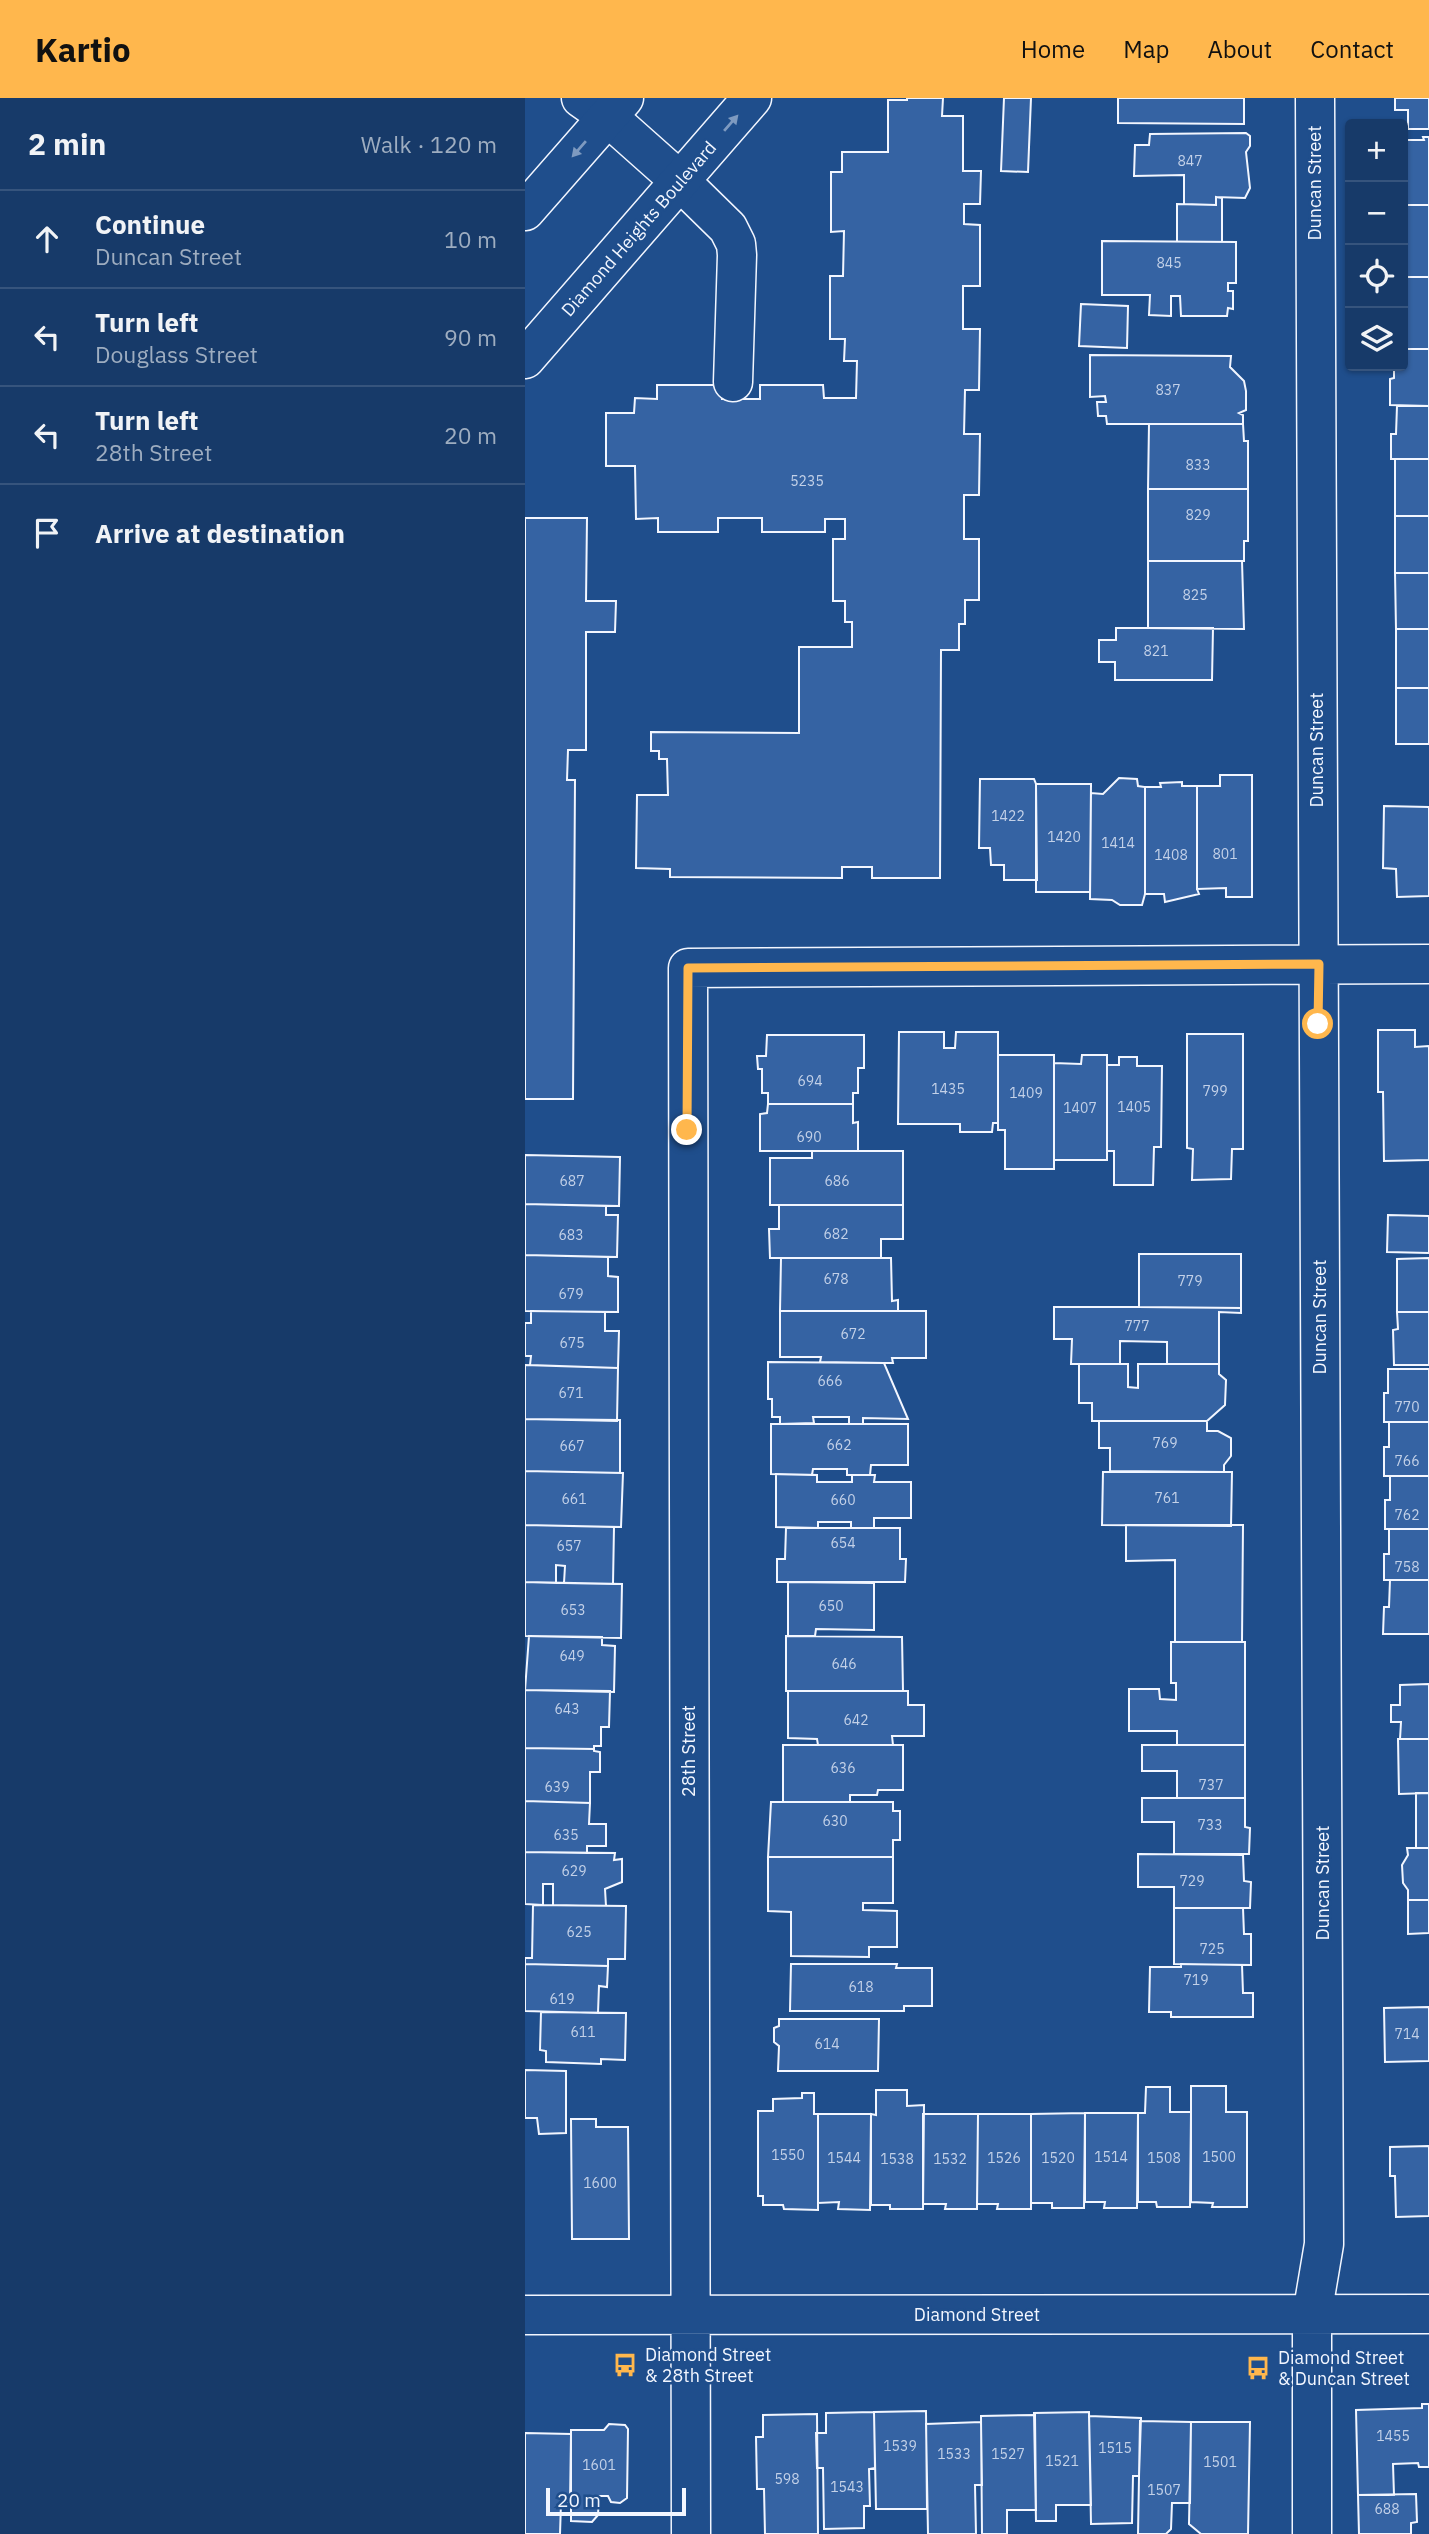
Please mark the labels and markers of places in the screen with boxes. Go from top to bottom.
place label: Diamond Street & 28th Street [645,2343,771,2387]
place label: Diamond Street & Duncan Street [1278,2346,1410,2390]
bus stop icon: Diamond Street & 28th Street [611,2351,639,2379]
bus stop icon: Diamond Street & Duncan Street [1244,2354,1272,2382]

